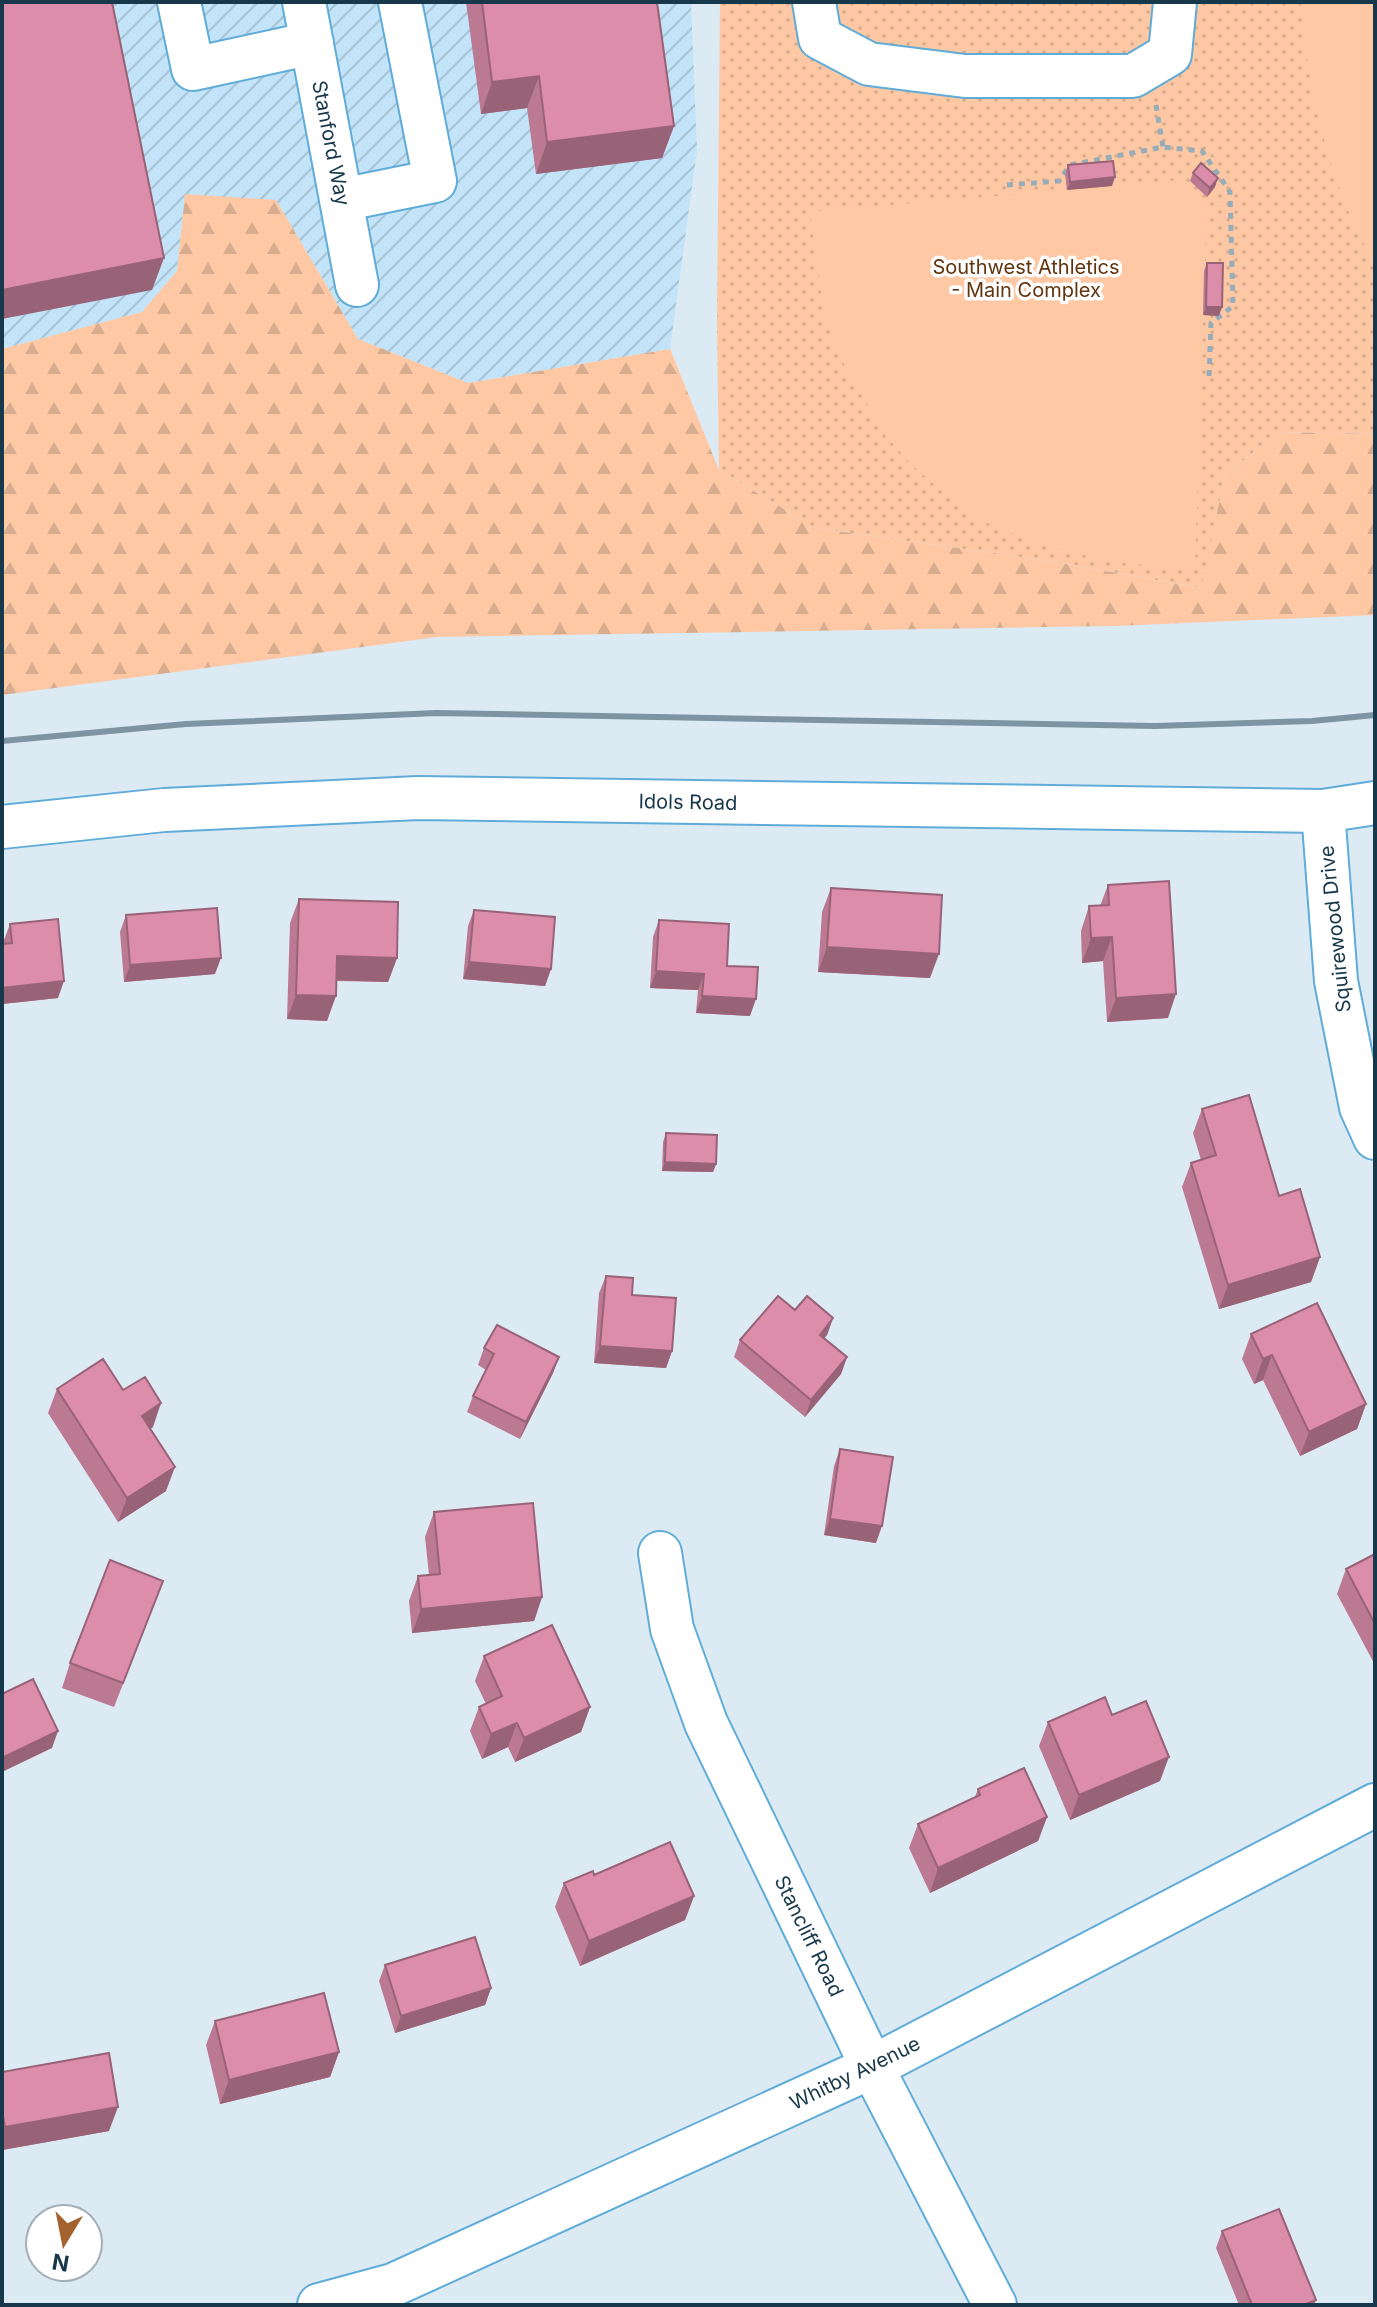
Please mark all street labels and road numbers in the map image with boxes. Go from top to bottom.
street label: Stanford Way [307,78,355,208]
street label: Idols Road [638,789,738,815]
street label: Squirewood Drive [1314,844,1356,1014]
street label: Stancliff Road [769,1872,849,2000]
street label: Whitby Avenue [786,2031,924,2115]

